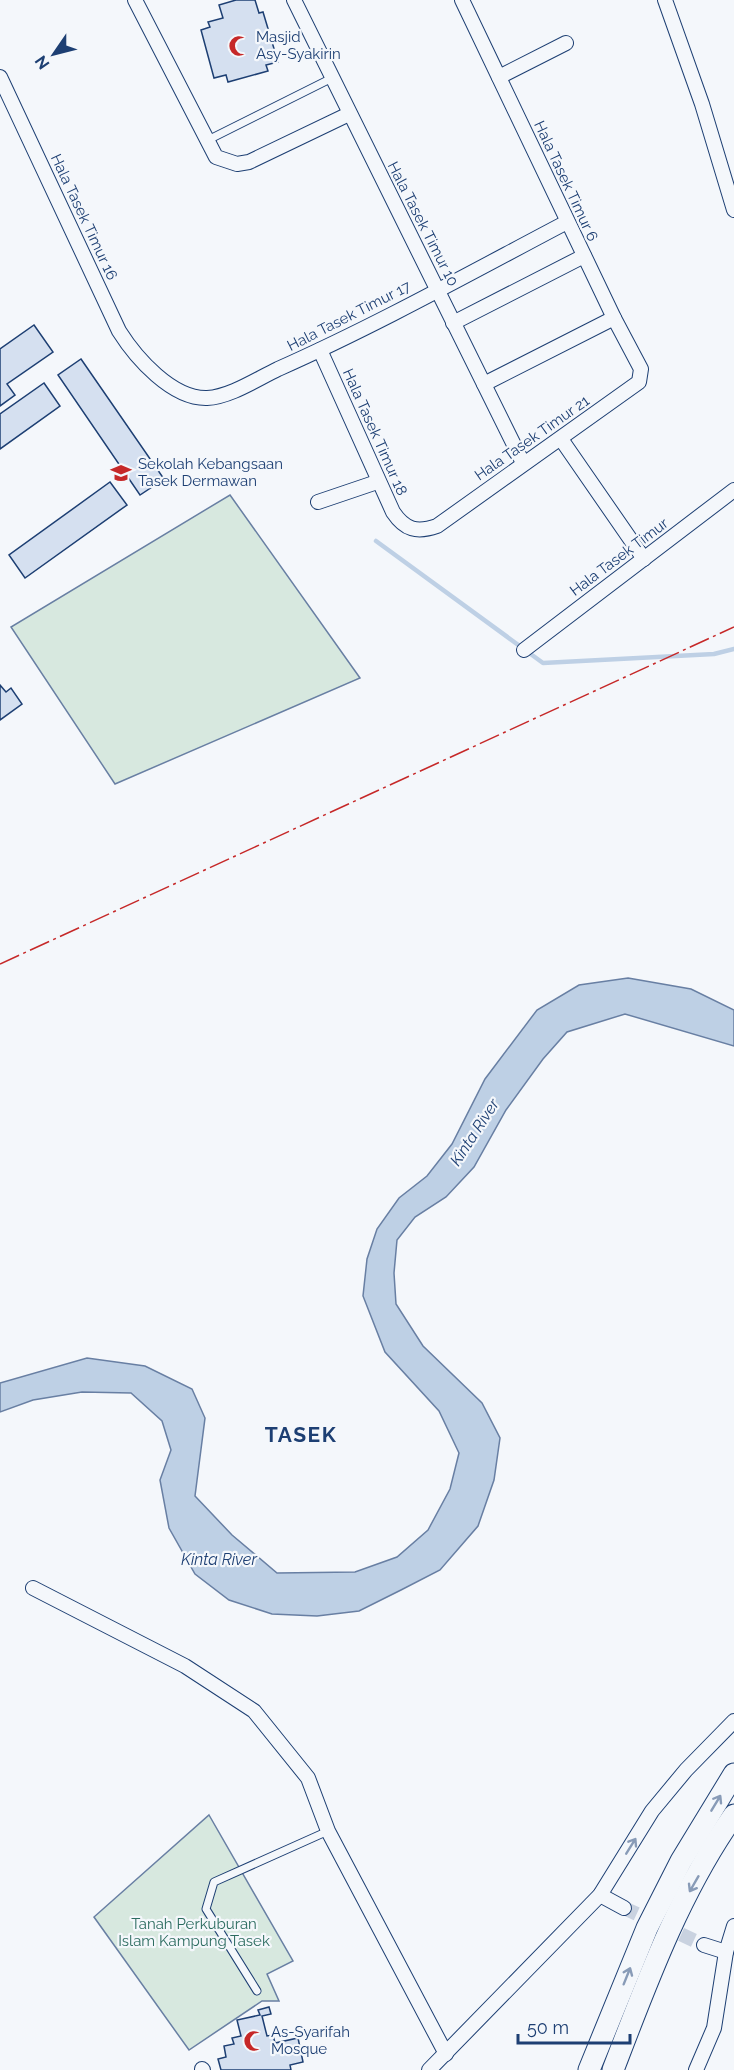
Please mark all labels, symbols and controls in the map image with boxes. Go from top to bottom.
north arrow [24,24,84,84]
place label: Masjid Asy-Syakirin [256,28,341,63]
mosque icon: Masjid Asy-Syakirin [227,34,251,58]
text: N [31,52,53,73]
street label: Hala Tasek Timur 6 [530,118,602,244]
street label: Hala Tasek Timur 16 [47,151,121,283]
street label: Hala Tasek Timur 10 [384,159,462,289]
street label: Hala Tasek Timur 17 [284,277,414,355]
street label: Hala Tasek Timur 18 [339,366,411,498]
street label: Hala Tasek Timur 21 [471,391,593,484]
place label: Sekolah Kebangsaan Tasek Dermawan [138,455,283,490]
school or university icon: Sekolah Kebangsaan Tasek Dermawan [109,461,133,485]
street label: Hala Tasek Timur [566,514,672,600]
water label: Kinta River [446,1095,503,1169]
district label: TASEK [265,1422,337,1447]
water label: Kinta River [181,1550,257,1569]
one-way arrow [711,1795,723,1812]
one-way arrow [625,1838,637,1855]
one-way arrow [688,1874,699,1892]
park label: Tanah Perkuburan Islam Kampung Tasek [118,1915,270,1950]
one-way arrow [622,1967,633,1986]
scale bar [518,2007,630,2045]
text: 50 m [527,2017,569,2038]
place label: As-Syarifah Mosque [271,2023,350,2058]
mosque icon: As-Syarifah Mosque [242,2029,266,2053]

